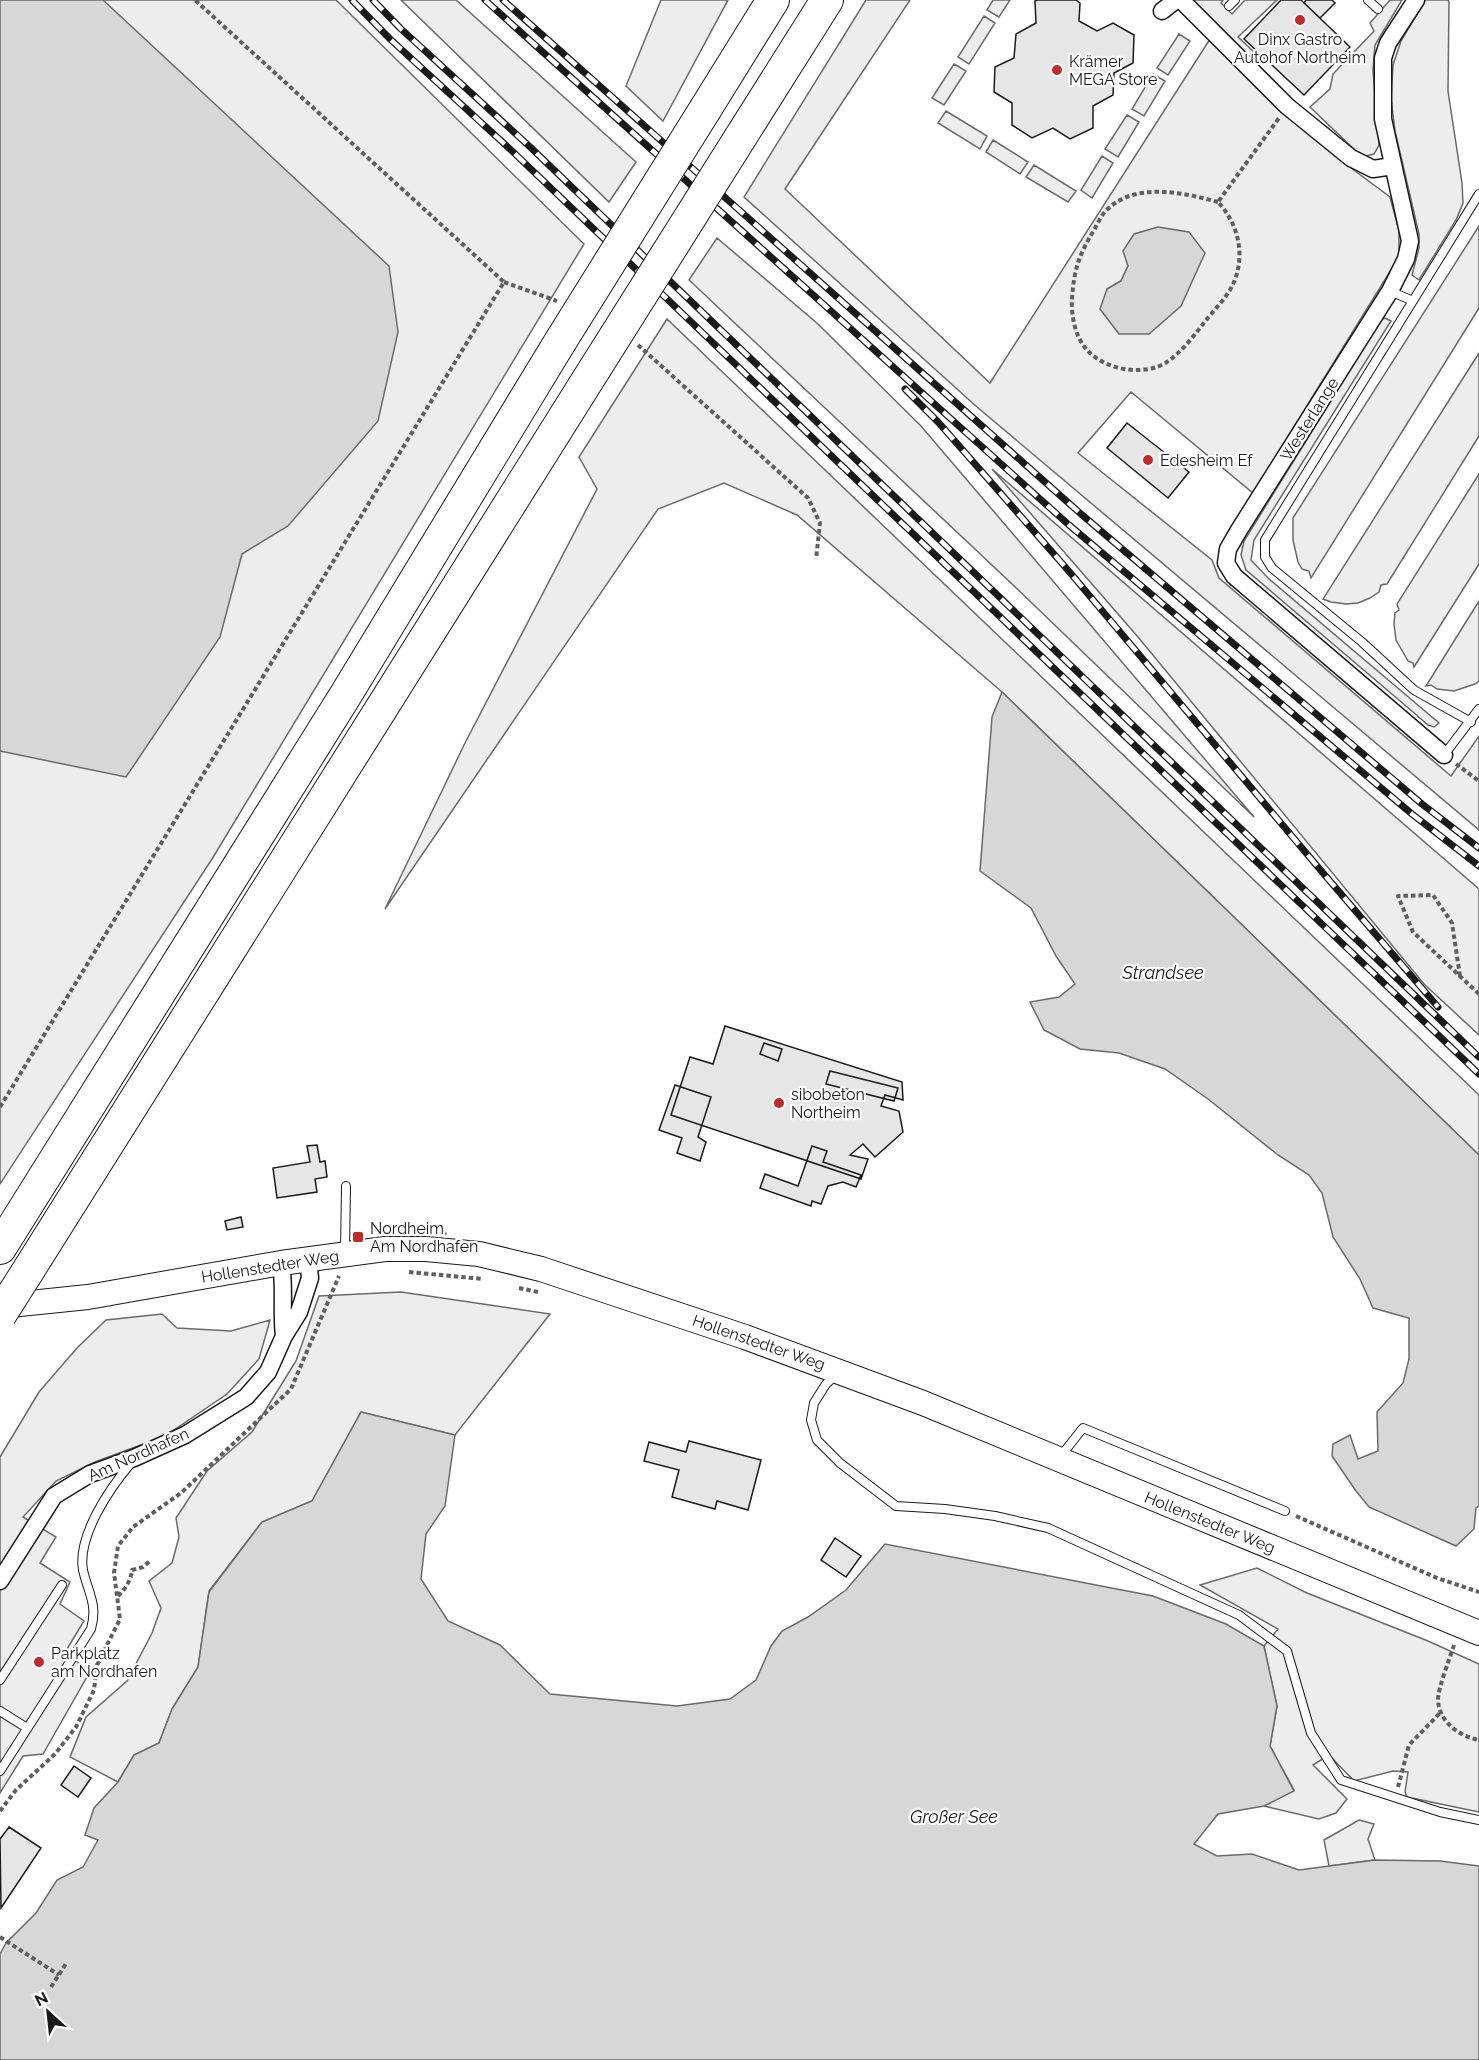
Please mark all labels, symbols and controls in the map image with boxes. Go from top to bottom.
marker: Dinx Gastro Autohof Northeim [1293,13,1307,27]
place label: Dinx Gastro Autohof Northeim [1234,30,1366,67]
place label: Krämer MEGA Store [1069,52,1157,89]
marker: Krämer MEGA Store [1050,63,1064,77]
street label: Westerlange [1276,374,1343,464]
place label: Edesheim Ef [1160,451,1253,470]
marker: Edesheim Ef [1141,453,1155,467]
water label: Strandsee [1121,962,1204,983]
place label: sibobeton Northeim [791,1085,865,1122]
marker: sibobeton Northeim [772,1096,786,1110]
place label: Nordheim, Am Nordhafen [370,1219,478,1256]
marker: Nordheim, Am Nordhafen [351,1230,365,1244]
street label: Hollenstedter Weg [200,1246,340,1287]
street label: Hollenstedter Weg [690,1311,828,1374]
street label: Am Nordhafen [85,1424,192,1485]
street label: Hollenstedter Weg [1142,1488,1278,1557]
place label: Parkplatz am Nordhafen [51,1644,157,1681]
marker: Parkplatz am Nordhafen [32,1655,46,1669]
water label: Großer See [910,1806,998,1827]
north arrow [18,1982,78,2042]
text: N [32,1988,51,2010]

